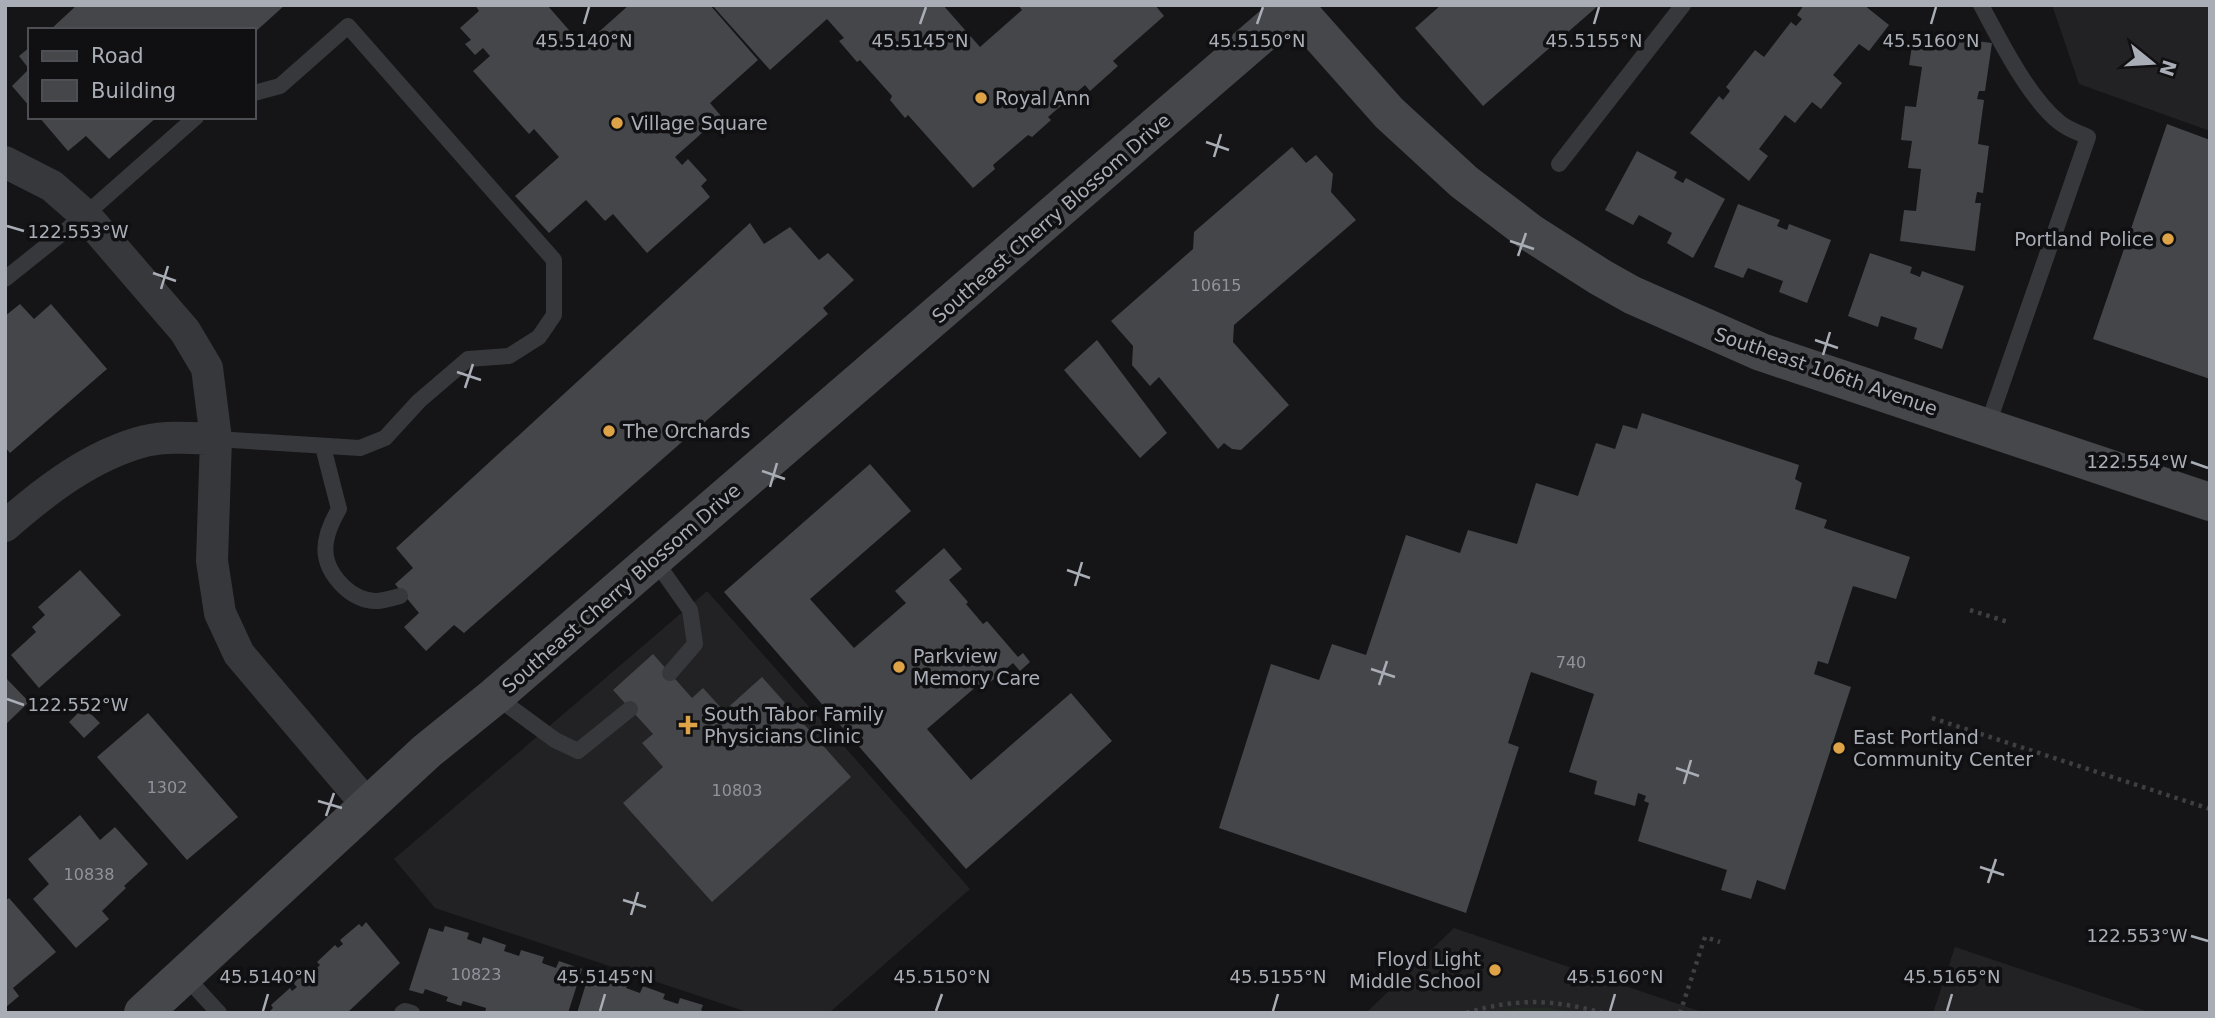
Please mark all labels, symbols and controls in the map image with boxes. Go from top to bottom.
legend [28,28,256,119]
north arrow [2117,28,2187,98]
text: 45.5140°N [536,30,632,51]
text: 45.5145°N [872,30,968,51]
text: 45.5150°N [1209,30,1305,51]
text: 45.5155°N [1546,30,1642,51]
text: 45.5160°N [1883,30,1979,51]
text: Road [91,44,144,68]
text: N [2155,57,2181,79]
text: Building [91,79,176,103]
place label: Royal Ann [995,87,1090,109]
marker: Royal Ann [973,90,989,106]
street label: Southeast Cherry Blossom Drive [928,109,1174,327]
place label: Village Square [631,112,768,134]
marker: Village Square [609,115,625,131]
text: 122.553°W [27,221,129,242]
place label: Portland Police [2014,228,2154,250]
marker: Portland Police [2160,231,2176,247]
house number: 10615 [1191,276,1241,295]
street label: Southeast 106th Avenue [1712,322,1940,420]
place label: The Orchards [622,420,750,442]
marker: The Orchards [601,423,617,439]
text: 122.554°W [2086,451,2188,472]
street label: Southeast Cherry Blossom Drive [498,479,744,697]
place label: Parkview Memory Care [913,645,1040,689]
house number: 740 [1556,653,1586,672]
marker: Parkview Memory Care [891,659,907,675]
text: 122.552°W [27,694,129,715]
place label: South Tabor Family Physicians Clinic [704,703,884,747]
marker: South Tabor Family Physicians Clinic [678,715,698,735]
place label: East Portland Community Center [1853,726,2033,770]
marker: East Portland Community Center [1831,740,1847,756]
house number: 1302 [147,778,187,797]
house number: 10803 [712,781,762,800]
house number: 10838 [64,865,114,884]
text: 122.553°W [2086,925,2188,946]
place label: Floyd Light Middle School [1349,948,1481,992]
marker: Floyd Light Middle School [1487,962,1503,978]
house number: 10823 [451,965,501,984]
text: 45.5140°N [220,966,316,987]
text: 45.5145°N [557,966,653,987]
text: 45.5150°N [894,966,990,987]
text: 45.5155°N [1230,966,1326,987]
text: 45.5160°N [1567,966,1663,987]
text: 45.5165°N [1904,966,2000,987]

